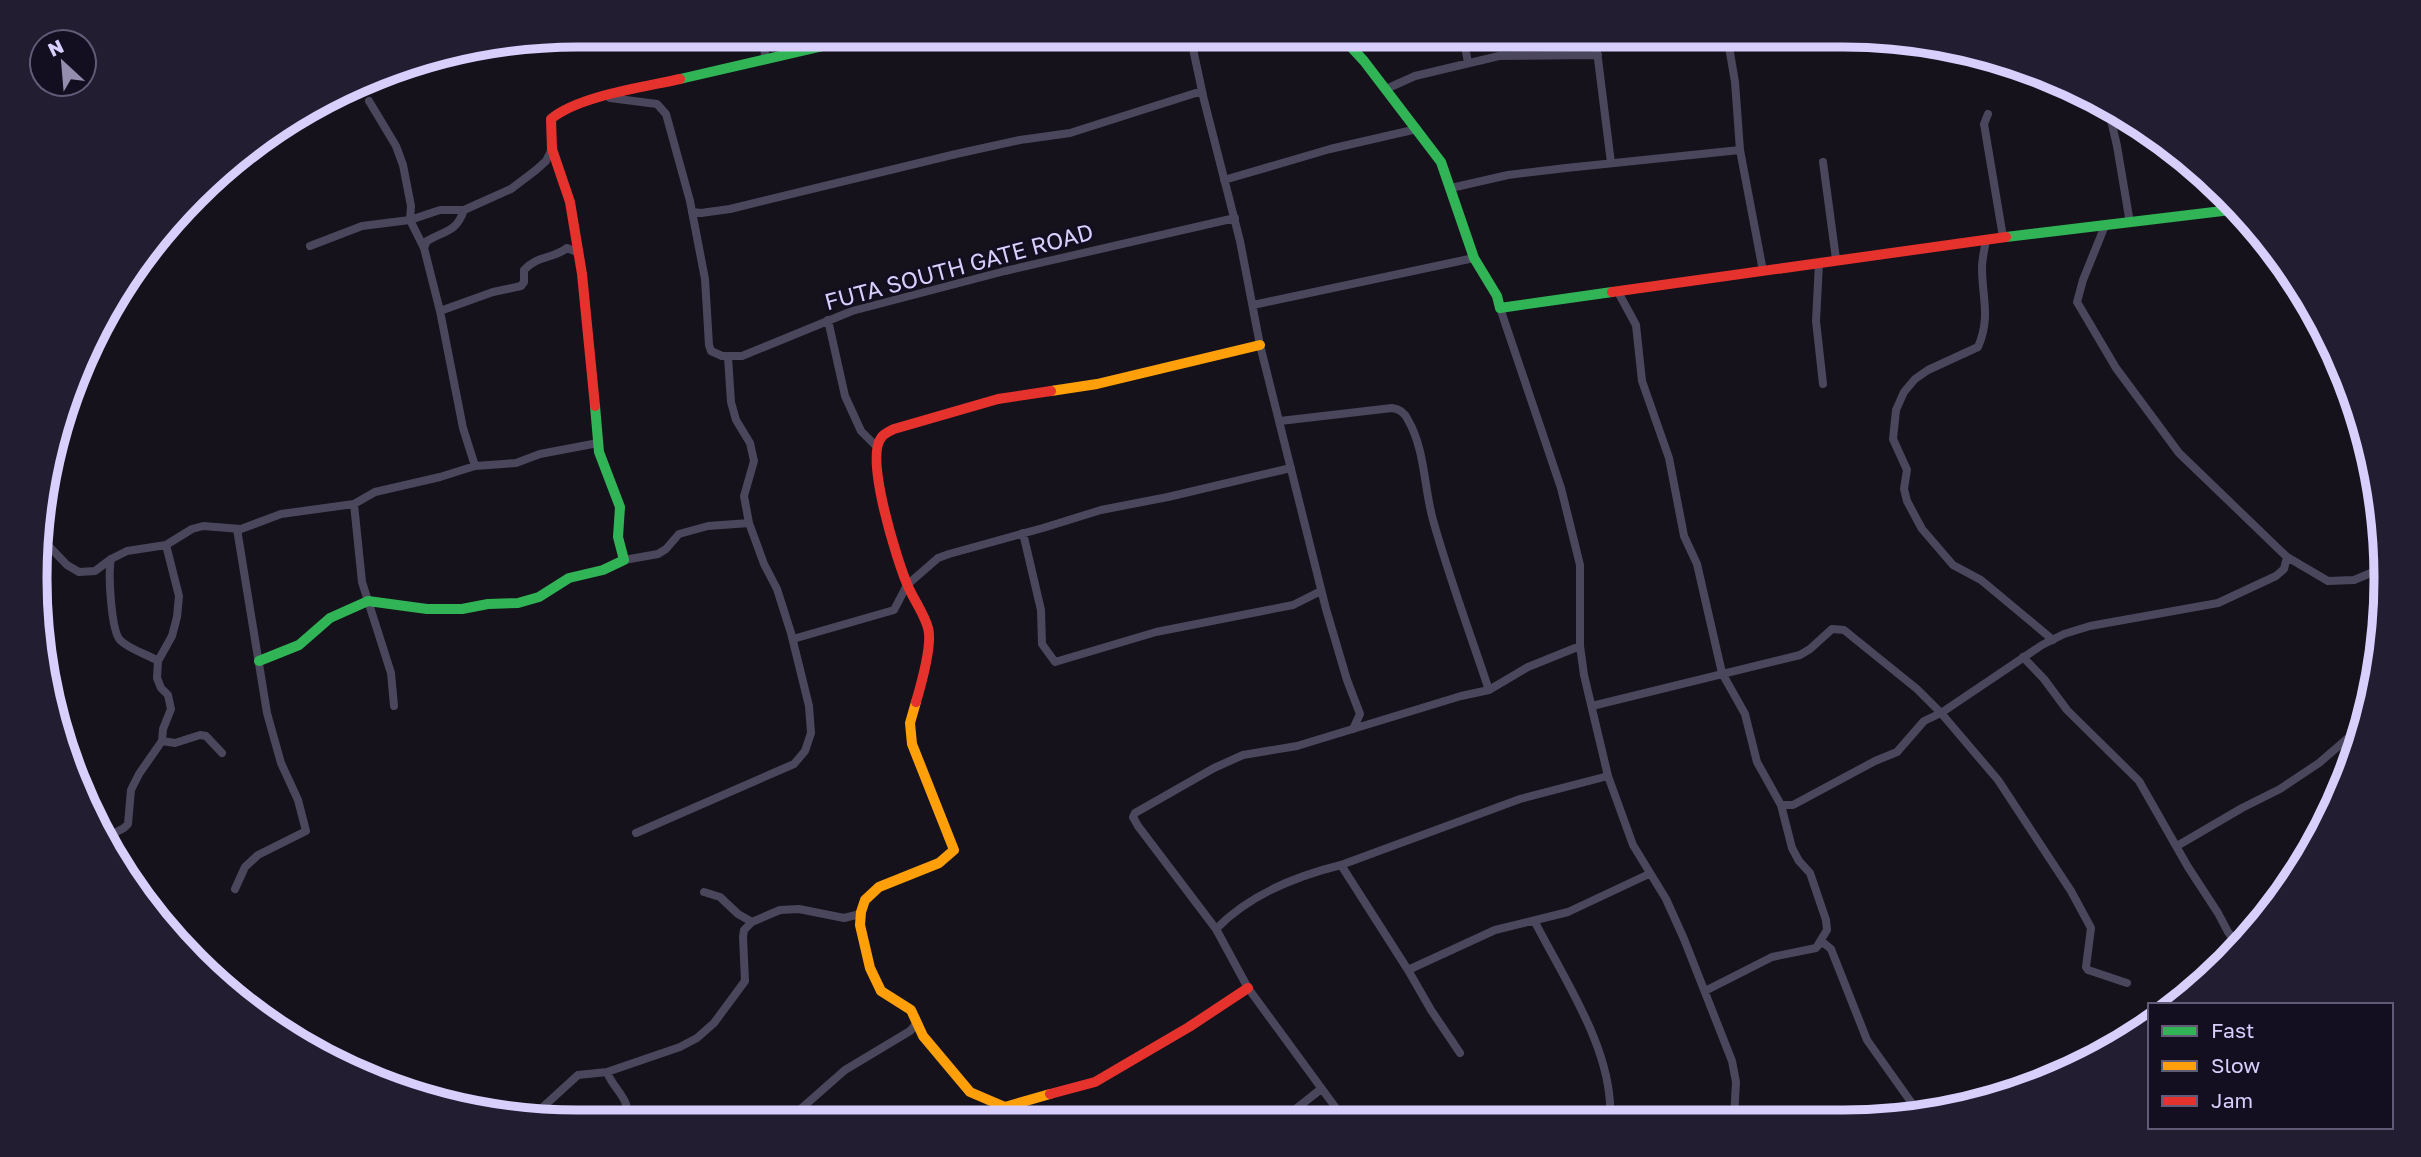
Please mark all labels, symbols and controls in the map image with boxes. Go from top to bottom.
north arrow [28,28,98,98]
text: N [44,34,67,61]
street label: FUTA SOUTH GATE ROAD [821,217,1096,315]
legend [2148,1003,2393,1129]
text: Fast [2211,1017,2254,1043]
text: Slow [2211,1052,2260,1078]
text: Jam [2211,1087,2253,1113]

